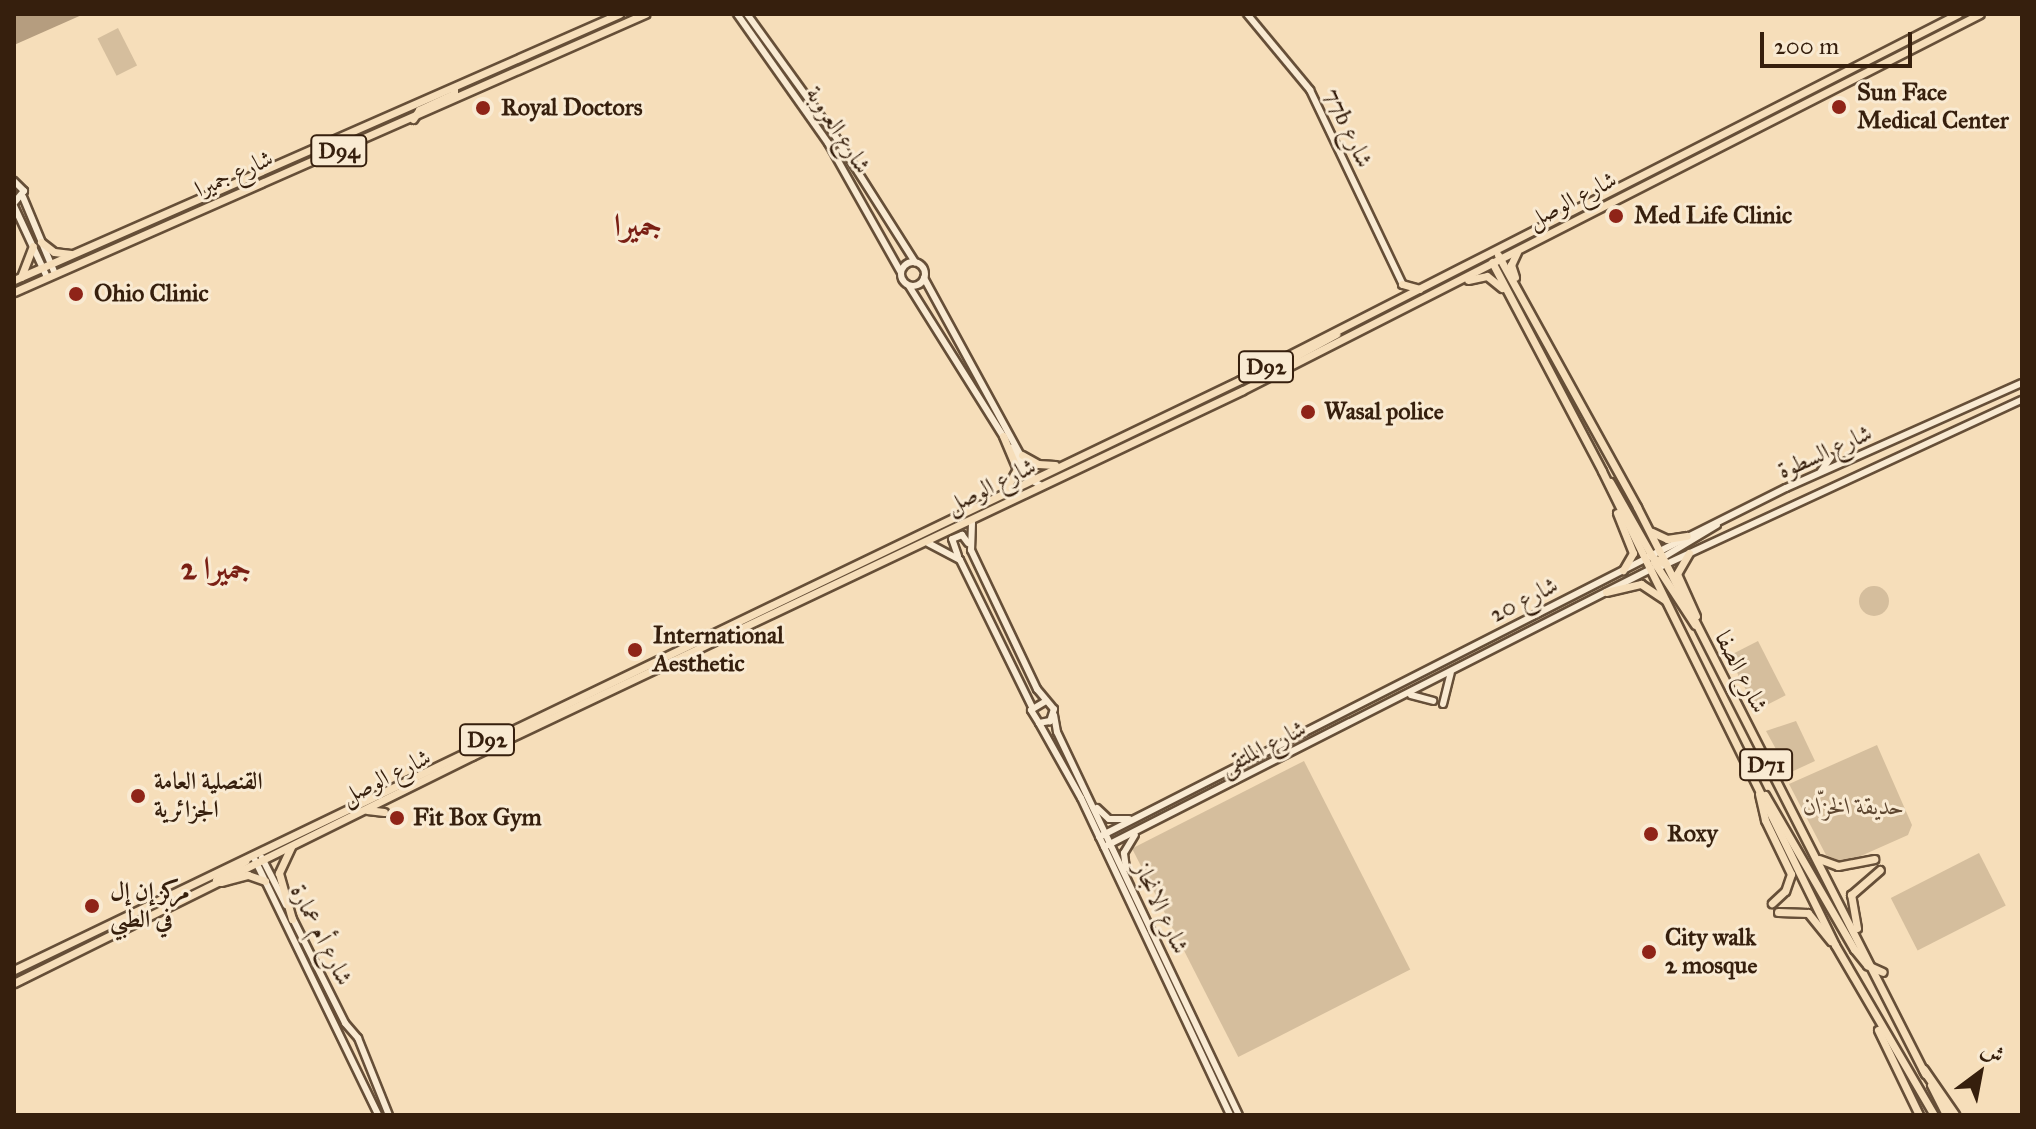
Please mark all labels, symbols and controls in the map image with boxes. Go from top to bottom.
scale bar [1764,16,1916,66]
text: 200 m [1774,31,1839,61]
place label: Sun Face Medical Center [1857,79,2009,135]
street label: شارع العروبة [799,81,877,179]
street label: 77b شارع [1317,84,1379,172]
place label: Royal Doctors [501,94,642,122]
marker: Sun Face Medical Center [1828,96,1850,118]
marker: Royal Doctors [472,97,494,119]
road number: D94 [309,133,369,169]
street label: شارع جميرا [190,144,278,204]
street label: شارع الوصل [1522,165,1622,235]
place label: Med Life Clinic [1634,202,1792,230]
marker: Med Life Clinic [1605,205,1627,227]
district label: جميرا [614,207,662,245]
place label: Ohio Clinic [94,280,209,308]
marker: Ohio Clinic [65,283,87,305]
road number: D92 [1236,349,1296,385]
place label: Wasal police [1324,398,1444,426]
marker: Wasal police [1299,403,1317,421]
street label: شارع السطوة [1773,418,1877,486]
street label: شارع الوصل [941,452,1041,520]
district label: جميرا 2 [181,550,251,588]
street label: شارع 20 [1485,571,1563,629]
place label: International Aesthetic [653,622,784,678]
street label: شارع الصفا [1708,626,1774,718]
marker: International Aesthetic [624,639,646,661]
street label: شارع الملتقى [1215,714,1311,782]
road number: D92 [457,722,517,758]
street label: شارع الوصل [336,743,436,811]
road number: D71 [1738,747,1794,783]
place label: القنصلية العامة الجزائرية [154,768,263,824]
marker: القنصلية العامة الجزائرية [129,787,147,805]
park label: حديقة الخزّان [1803,793,1905,821]
place label: Fit Box Gym [413,804,542,832]
marker: Fit Box Gym [388,809,406,827]
place label: Roxy [1667,820,1718,848]
marker: Roxy [1642,825,1660,843]
street label: شارع الانجاز [1127,858,1195,958]
place label: مركز إن إل في الطبي [110,878,189,934]
street label: شارع أم عمارة [283,880,359,990]
marker: مركز إن إل في الطبي [81,895,103,917]
place label: City walk 2 mosque [1665,924,1757,980]
marker: City walk 2 mosque [1640,943,1658,961]
north arrow [1940,1033,2020,1113]
text: ش [1977,1035,2009,1069]

